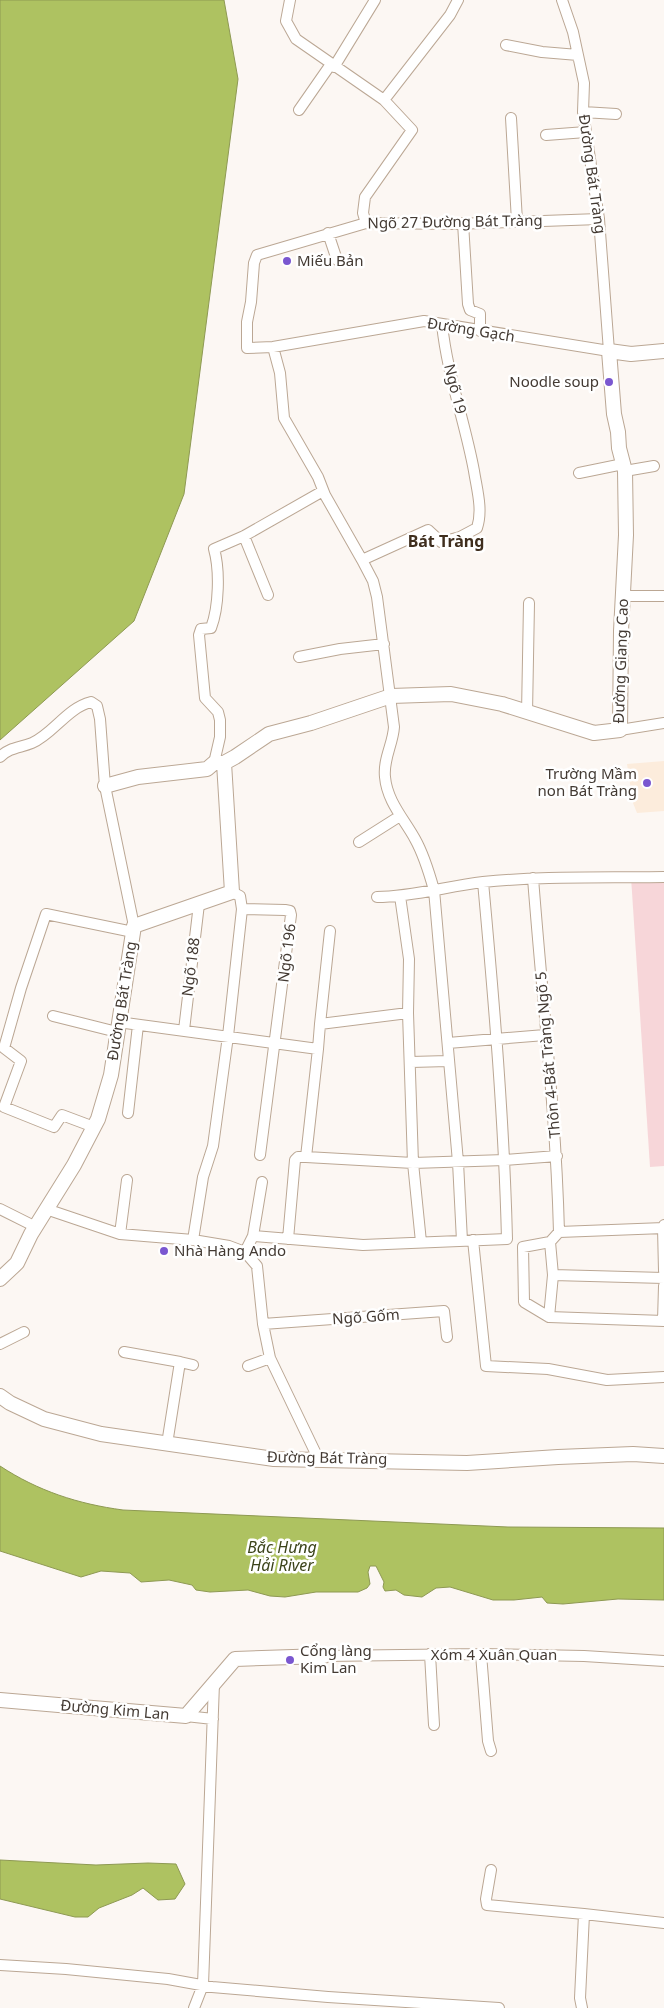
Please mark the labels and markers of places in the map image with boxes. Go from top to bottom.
place label: Miếu Bản [297,250,364,270]
marker: Miếu Bản [281,255,293,267]
place label: Noodle soup [509,371,599,391]
marker: Noodle soup [603,376,615,388]
place label: Trường Mầm non Bát Tràng [538,763,637,800]
marker: Trường Mầm non Bát Tràng [641,777,653,789]
place label: Nhà Hàng Ando [174,1240,286,1260]
marker: Nhà Hàng Ando [158,1245,170,1257]
place label: Cổng làng Kim Lan [300,1640,372,1677]
marker: Cổng làng Kim Lan [284,1654,296,1666]

